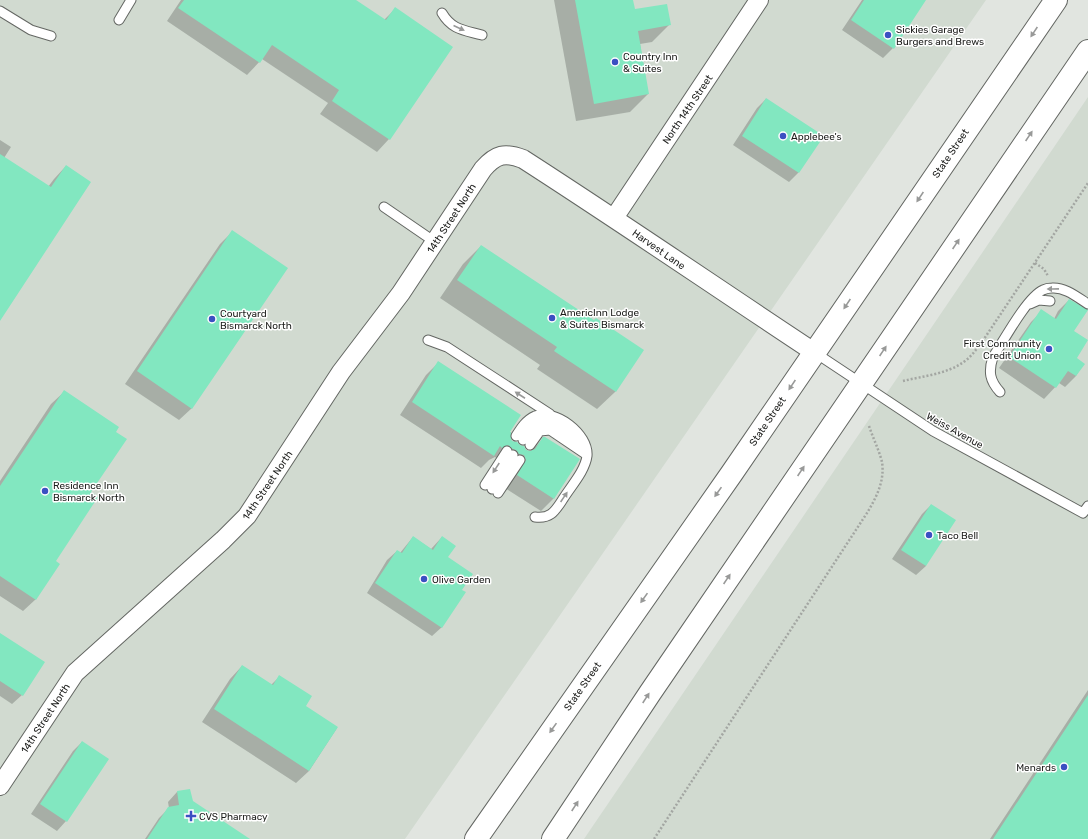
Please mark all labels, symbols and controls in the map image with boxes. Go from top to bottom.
place label: Sickies Garage Burgers and Brews [896,24,984,48]
one-way arrow [454,25,465,31]
one-way arrow [1030,26,1037,38]
marker: Sickies Garage Burgers and Brews [883,30,893,40]
place label: Country Inn & Suites [623,51,678,75]
marker: Country Inn & Suites [610,57,620,67]
street label: North 14th Street [660,73,715,146]
street label: State Street [930,127,972,180]
marker: Applebee's [778,131,788,141]
place label: Applebee's [791,131,842,143]
one-way arrow [1025,131,1033,142]
street label: 14th Street North [425,181,479,256]
one-way arrow [916,192,924,202]
street label: Harvest Lane [630,227,687,273]
one-way arrow [952,239,960,249]
one-way arrow [1046,286,1059,292]
one-way arrow [843,299,851,309]
place label: AmericInn Lodge & Suites Bismarck [560,307,645,331]
place label: Courtyard Bismarck North [220,308,292,332]
marker: AmericInn Lodge & Suites Bismarck [547,313,557,323]
marker: Courtyard Bismarck North [207,314,217,324]
place label: First Community Credit Union [963,338,1041,362]
marker: First Community Credit Union [1044,344,1054,354]
one-way arrow [879,345,886,357]
one-way arrow [788,379,796,390]
one-way arrow [515,391,525,399]
street label: State Street [747,395,789,448]
street label: Weiss Avenue [924,410,985,452]
street label: 14th Street North [240,449,295,522]
one-way arrow [492,462,499,474]
one-way arrow [797,466,805,477]
place label: Residence Inn Bismarck North [53,480,125,504]
marker: Residence Inn Bismarck North [40,486,50,496]
one-way arrow [714,487,722,497]
one-way arrow [560,492,568,502]
marker: Taco Bell [924,530,934,540]
place label: Taco Bell [937,530,978,542]
one-way arrow [724,573,731,585]
marker: Olive Garden [419,574,429,584]
place label: Olive Garden [432,574,491,586]
one-way arrow [640,593,648,603]
street label: State Street [562,660,604,713]
street label: 14th Street North [19,681,73,756]
one-way arrow [642,693,650,703]
one-way arrow [549,723,557,733]
place label: Menards [1016,762,1056,774]
marker: Menards [1059,762,1069,772]
one-way arrow [571,801,578,812]
marker: CVS Pharmacy [186,811,196,821]
place label: CVS Pharmacy [199,811,268,823]

